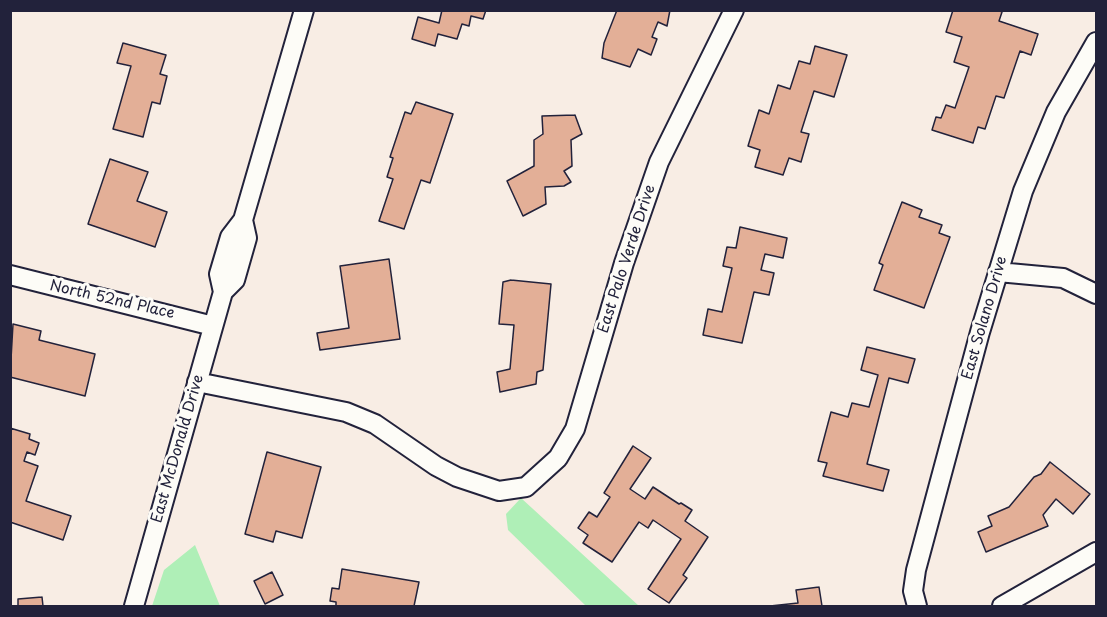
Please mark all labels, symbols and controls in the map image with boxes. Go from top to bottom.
street label: East Palo Verde Drive [595,183,659,335]
street label: East Solano Drive [959,254,1011,382]
street label: North 52nd Place [48,277,176,323]
street label: East McDonald Drive [148,373,208,525]

